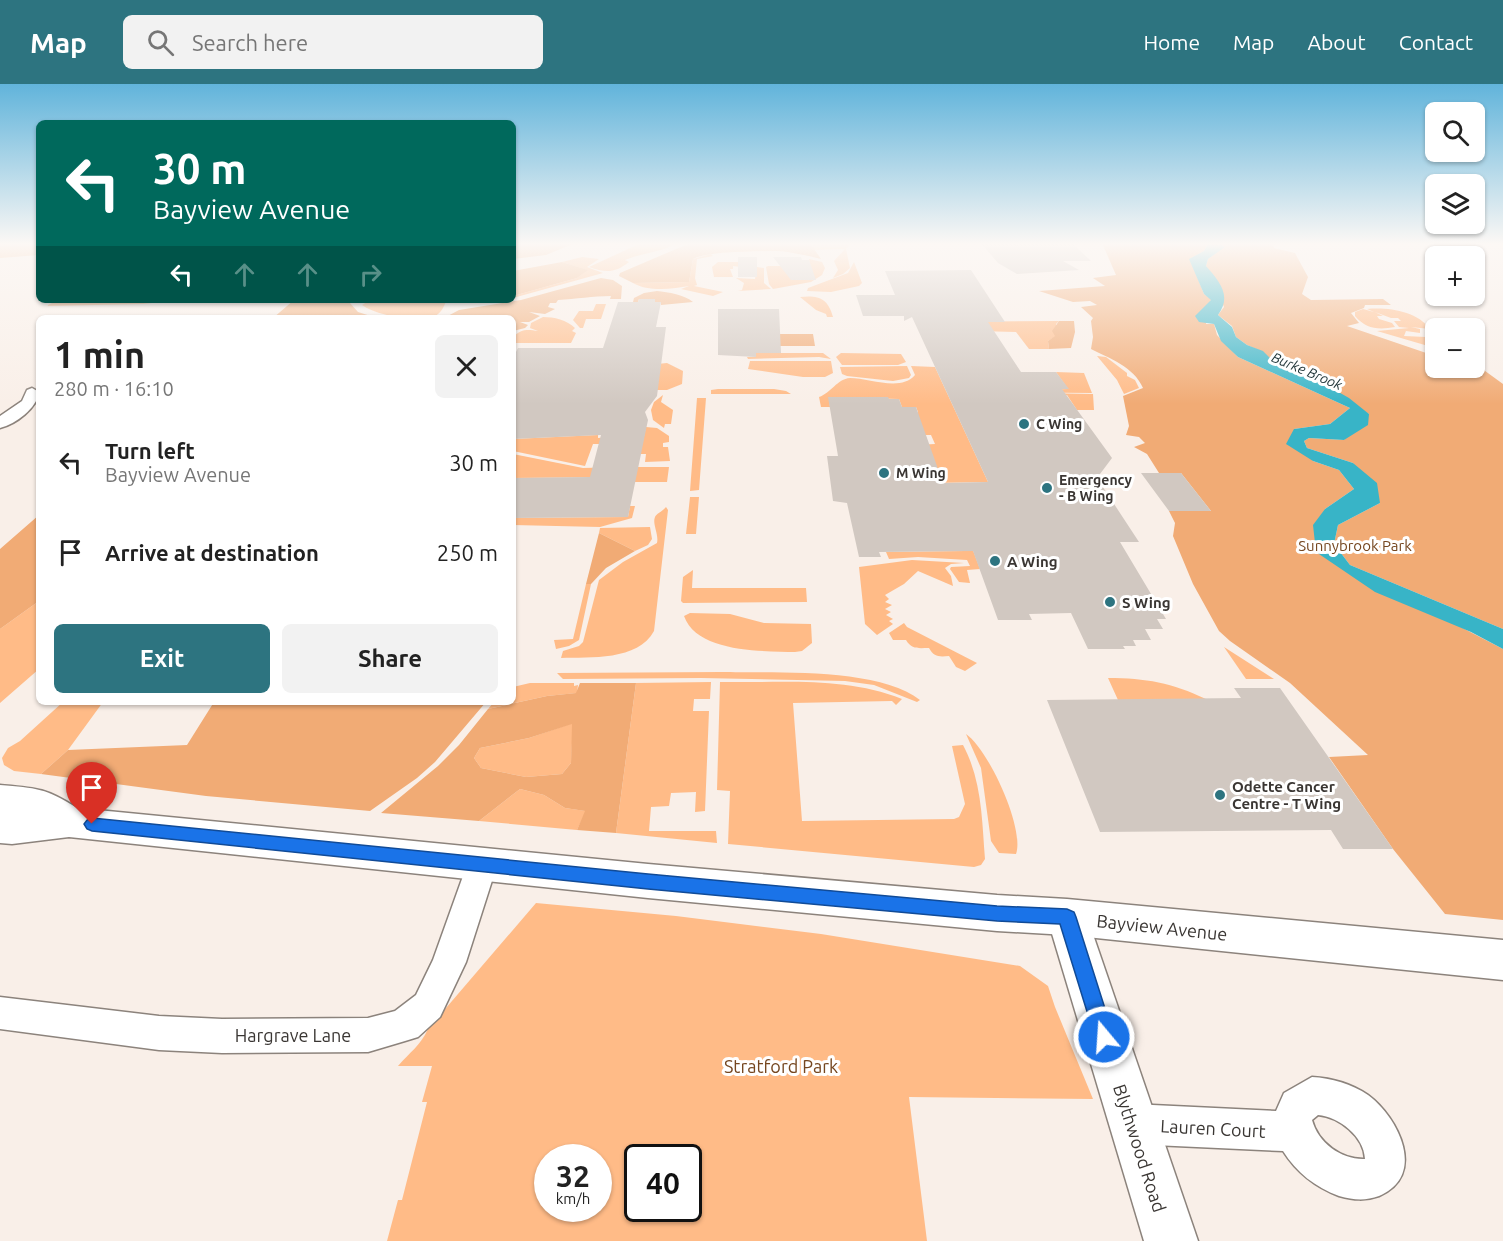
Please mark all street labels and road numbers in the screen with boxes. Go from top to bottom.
street label: Bayview Avenue [1096,910,1228,944]
street label: Hargrave Lane [235,1025,351,1045]
street label: Blythwood Road [1110,1082,1170,1214]
street label: Lauren Court [1160,1115,1266,1141]

